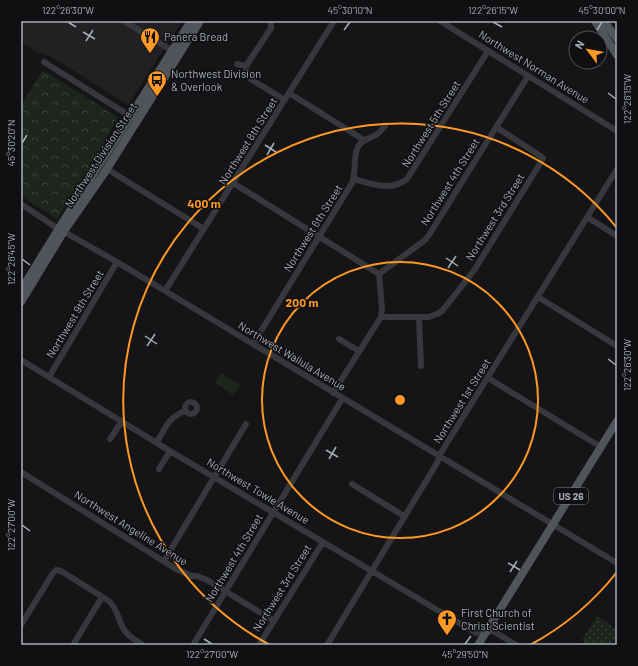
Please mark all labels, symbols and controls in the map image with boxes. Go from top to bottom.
text: 122°26'30"W [42,4,94,16]
text: 45°30'10"N [327,4,373,16]
text: 122°26'15"W [468,4,518,16]
text: 45°30'00"N [578,4,626,16]
restaurant icon: Panera Bread [139,26,161,54]
street label: Northwest Norman Avenue [476,28,592,106]
place label: Panera Bread [164,30,228,43]
north arrow [568,30,608,70]
place label: Northwest Division & Overlook [171,67,261,93]
bus stop icon: Northwest Division & Overlook [146,69,168,97]
text: 122°26'15"W [621,74,633,124]
street label: Northwest 5th Street [399,78,463,170]
street label: Northwest 8th Street [215,95,280,187]
street label: Northwest Division Street [62,100,139,210]
text: 45°30'20"N [5,120,17,166]
street label: Northwest 4th Street [417,136,482,228]
street label: Northwest 3rd Street [462,171,527,263]
street label: Northwest 6th Street [281,182,345,274]
text: 400 m [187,196,221,210]
text: 122°26'45"W [5,233,17,285]
street label: Northwest 9th Street [43,267,106,360]
text: 200 m [286,295,318,309]
street label: Northwest Wallula Avenue [236,318,349,393]
text: 122°26'30"W [621,339,633,391]
street label: Northwest 1st Street [430,356,493,446]
centre of rings [393,393,407,407]
street label: Northwest Towle Avenue [205,455,312,526]
street label: Northwest Angeline Avenue [72,487,190,568]
road number: US 26 [554,488,588,504]
text: 122°27'00"W [5,499,17,551]
street label: Northwest 4th Street [202,511,265,604]
street label: Northwest 3rd Street [249,542,314,634]
place label: First Church of Christ Scientist [461,606,535,632]
church icon: First Church of Christ Scientist [436,608,458,636]
text: 122°27'00"W [186,648,238,660]
text: 45°29'50"N [442,648,488,660]

